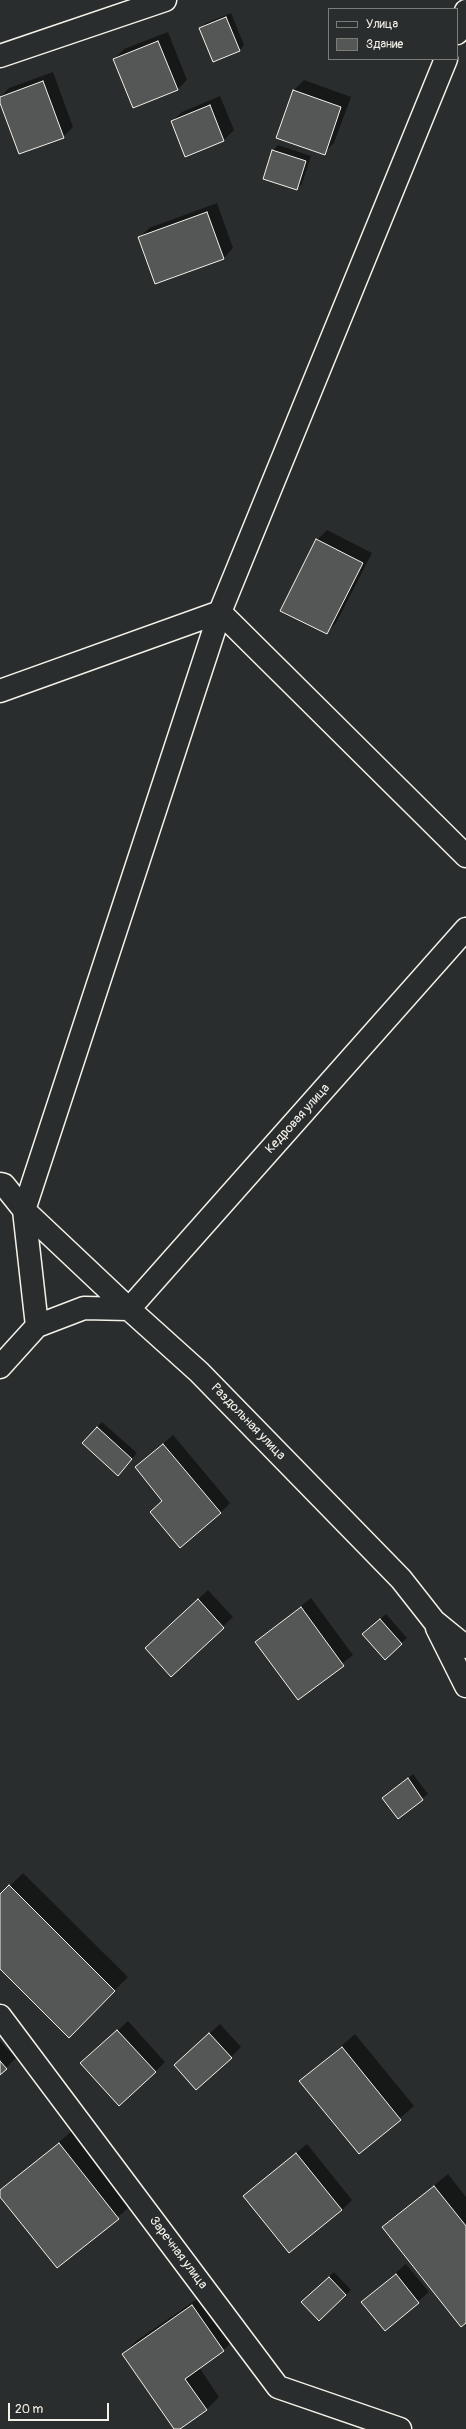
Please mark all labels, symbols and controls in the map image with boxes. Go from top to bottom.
legend [328,8,458,60]
text: Улица [366,17,398,32]
text: Здание [366,37,403,52]
street label: Кедровая улица [263,1081,333,1157]
street label: Раздольная улица [208,1381,288,1463]
street label: Заречная улица [146,2214,210,2292]
scale bar [10,2395,111,2421]
text: 20 m [15,2402,43,2417]

